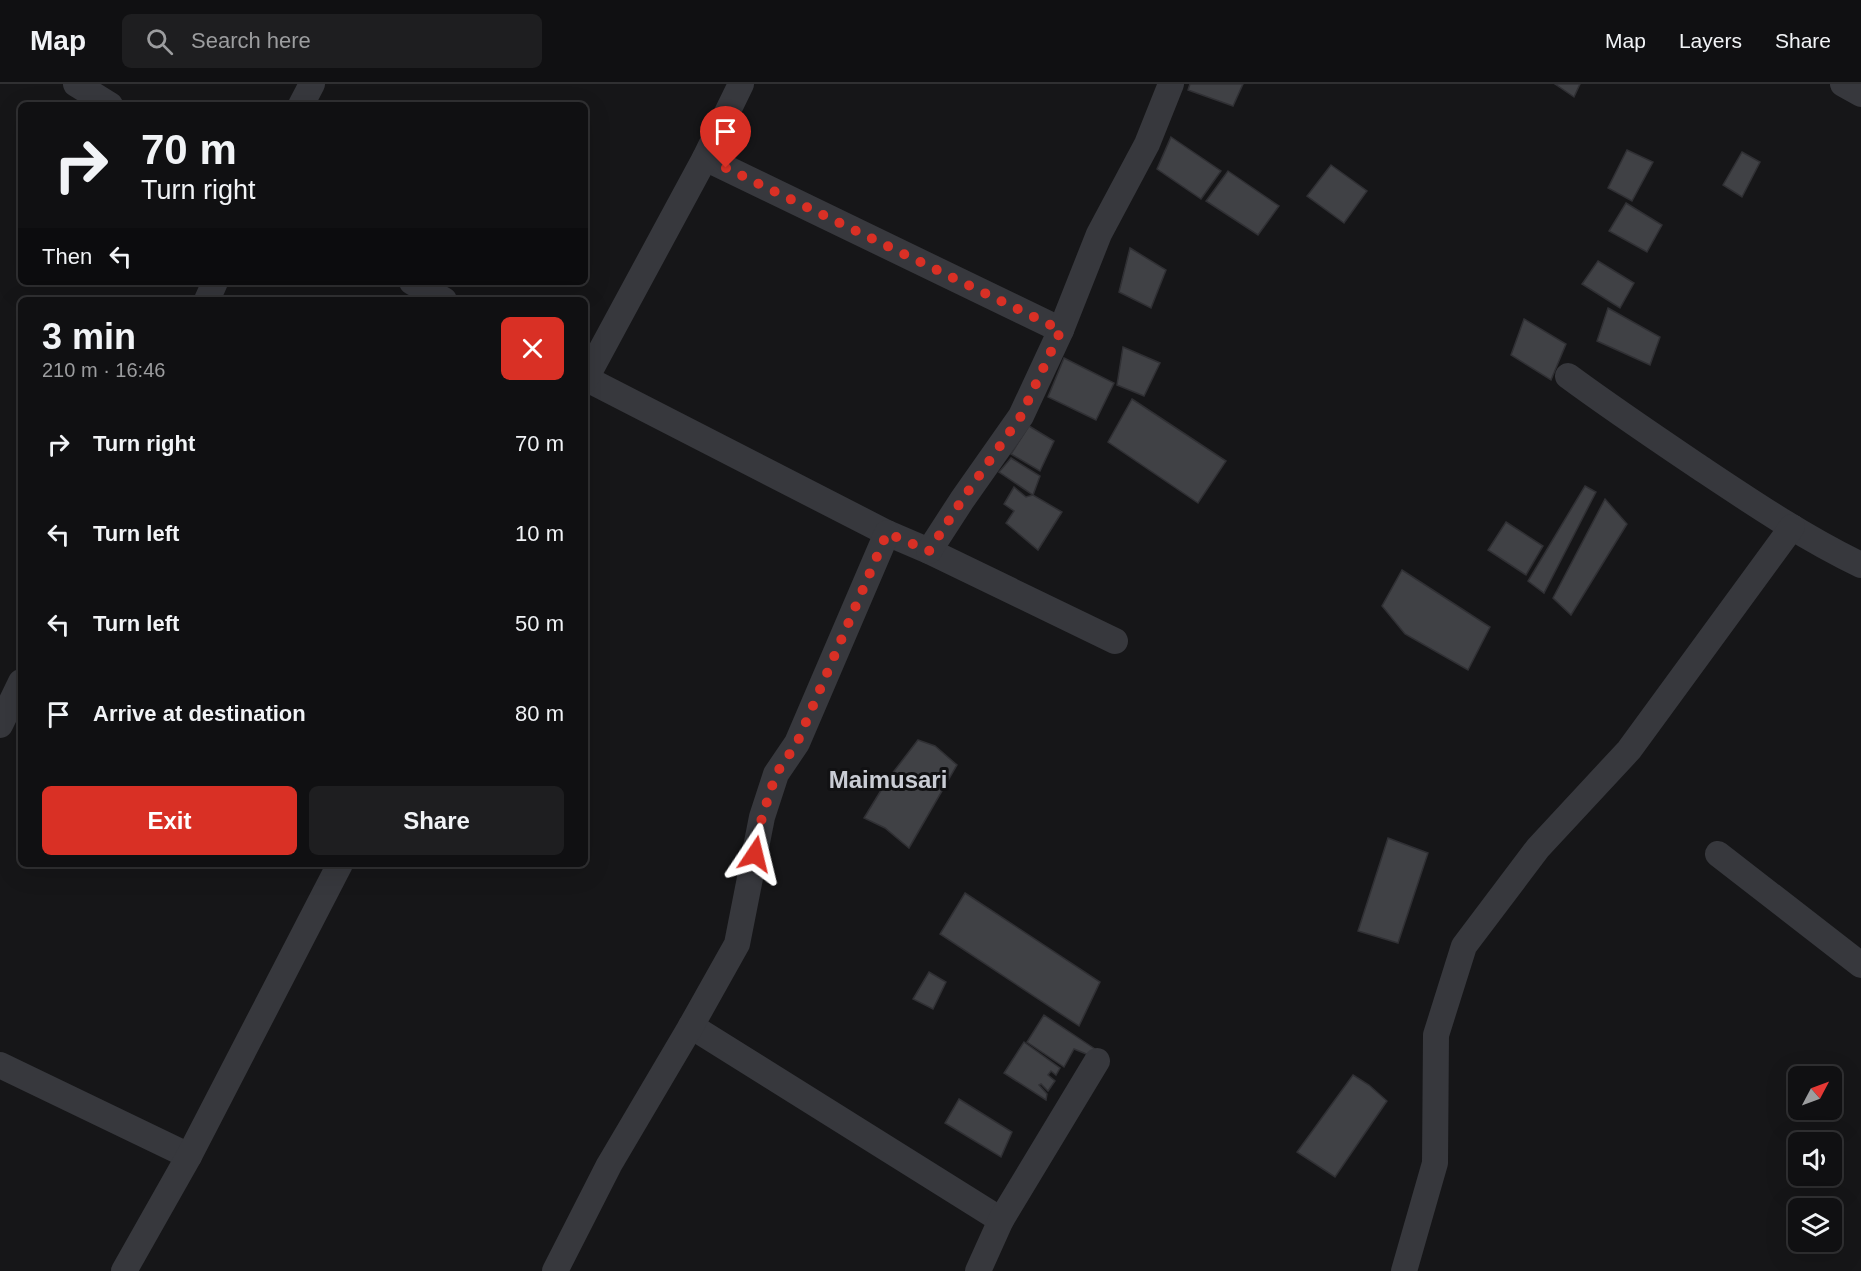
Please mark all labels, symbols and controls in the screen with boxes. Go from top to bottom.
search box [122,14,542,68]
text: Map [30,25,86,56]
icon: search [143,25,176,58]
text: Search here [191,28,311,53]
text: Map [1605,29,1646,52]
text: Layers [1679,29,1742,52]
text: Share [1775,29,1831,52]
pin [700,106,751,168]
icon: arrive [709,115,742,148]
icon: right [42,126,120,204]
text: 70 m [141,126,237,173]
text: Turn right [141,175,256,205]
icon: left [104,240,137,273]
text: Then [42,244,92,269]
text: 3 min [42,316,136,357]
button: close [501,317,564,380]
text: 210 m · 16:46 [42,359,165,381]
icon: right [42,428,75,461]
text: Turn right [93,431,195,456]
text: 70 m [515,431,564,456]
icon: left [42,518,75,551]
text: Turn left [93,521,179,546]
text: 10 m [515,521,564,546]
icon: left [42,608,75,641]
text: Turn left [93,611,179,636]
text: 50 m [515,611,564,636]
icon: arrive [42,698,75,731]
text: Arrive at destination [93,701,306,726]
text: 80 m [515,701,564,726]
district label: Maimusari [829,766,947,793]
button: Exit [42,786,297,855]
button: Share [309,786,564,855]
position arrow [723,822,787,886]
north arrow [1788,1066,1842,1120]
map controls [1788,1066,1842,1252]
button: sound [1788,1132,1842,1186]
button: layers [1788,1198,1842,1252]

